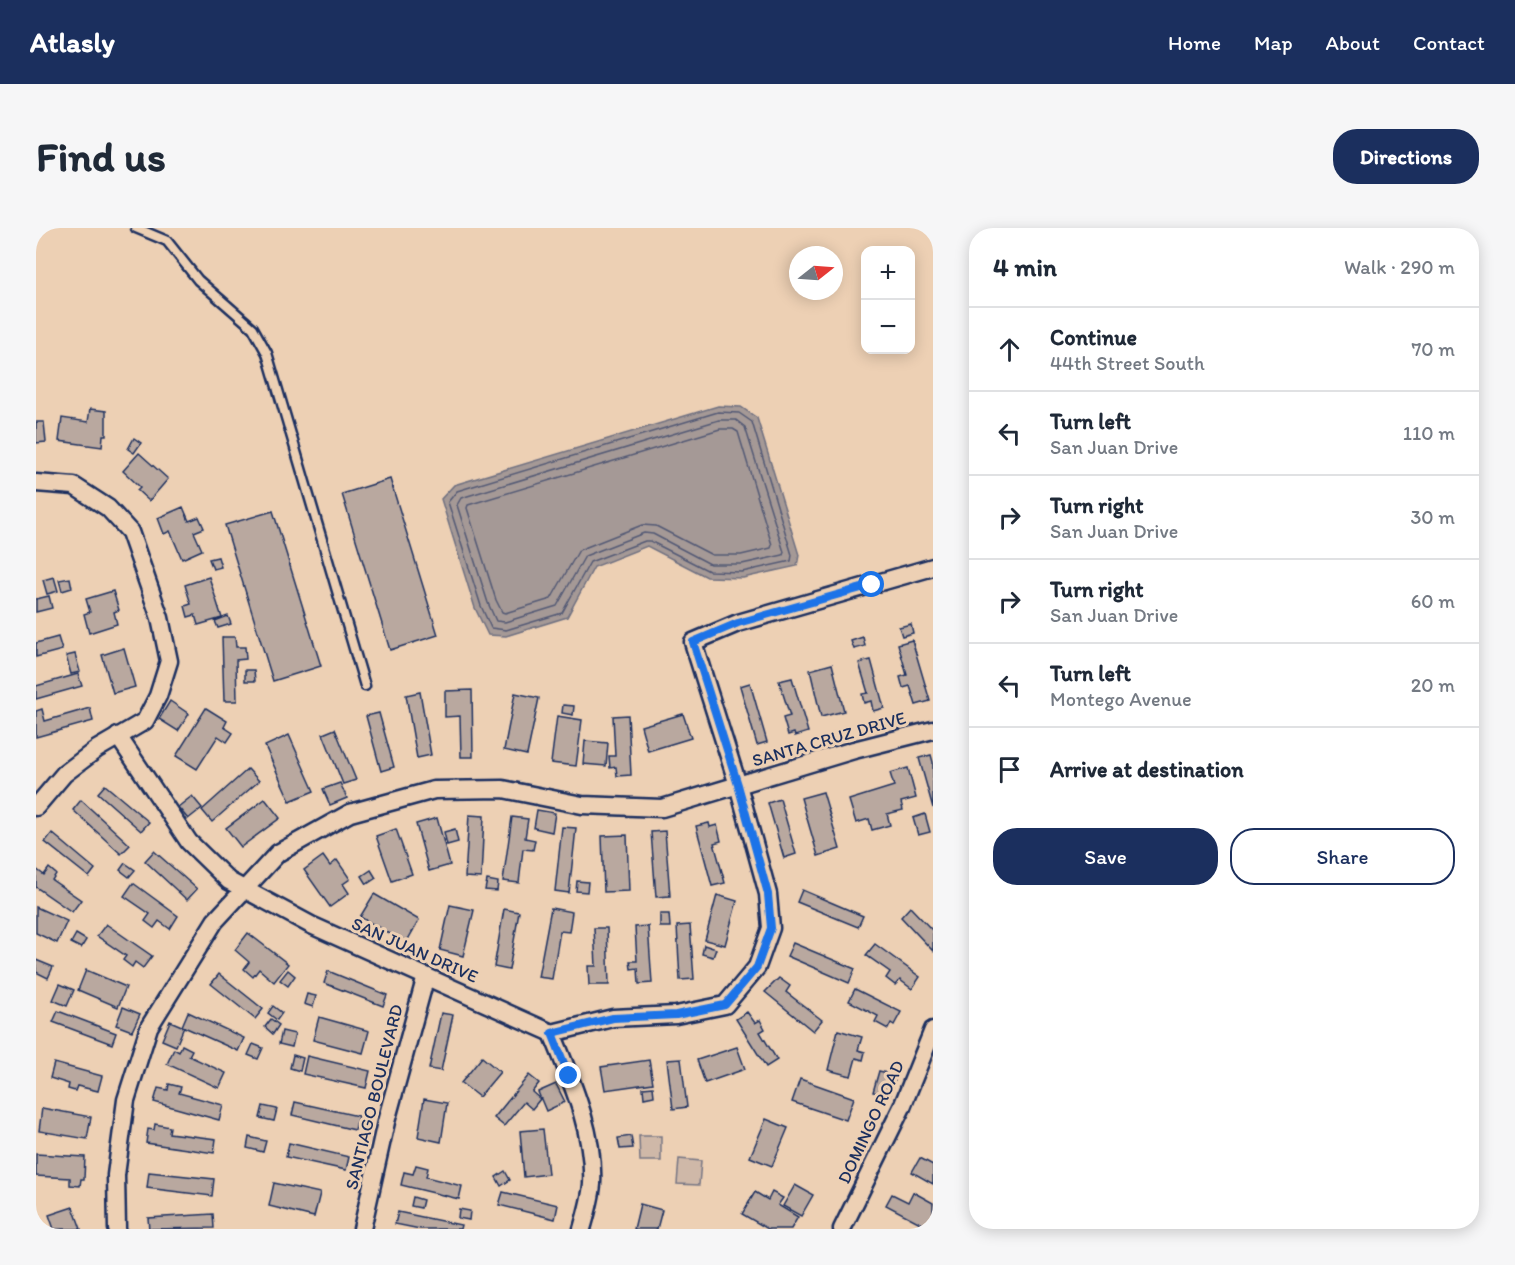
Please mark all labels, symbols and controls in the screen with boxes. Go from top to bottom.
text: Atlasly [30,25,115,59]
text: Home [1168,30,1221,55]
text: Map [1254,30,1293,55]
text: About [1326,30,1380,55]
text: Contact [1413,30,1485,55]
button: Directions [1333,129,1479,184]
text: Find us [36,131,166,182]
north arrow [789,246,843,300]
map controls [861,246,915,354]
button: + [861,246,915,300]
text: 4 min [993,251,1057,283]
text: Walk · 290 m [1344,255,1455,279]
button: − [861,300,915,354]
text: Continue [1050,324,1137,351]
icon: ahead [993,333,1026,366]
text: 70 m [1411,337,1455,361]
text: 44th Street South [1050,351,1205,375]
text: Turn left [1050,408,1131,435]
icon: left [993,417,1026,450]
text: 110 m [1403,421,1455,445]
text: San Juan Drive [1050,435,1178,459]
text: Turn right [1050,492,1144,519]
icon: right [993,501,1026,534]
text: 30 m [1410,505,1455,529]
text: San Juan Drive [1050,519,1178,543]
route start [858,571,884,597]
text: Turn right [1050,576,1144,603]
icon: right [993,585,1026,618]
text: 60 m [1411,589,1455,613]
text: San Juan Drive [1050,603,1178,627]
text: Turn left [1050,660,1131,687]
icon: left [993,669,1026,702]
text: 20 m [1411,673,1455,697]
text: Montego Avenue [1050,687,1192,711]
street label: SANTA CRUZ DRIVE [750,707,908,771]
icon: arrive [993,753,1026,786]
text: Arrive at destination [1050,756,1244,783]
button: Save [993,828,1218,885]
button: Share [1230,828,1455,885]
street label: SAN JUAN DRIVE [348,912,482,988]
street label: SANTIAGO BOULEVARD [340,1002,408,1192]
street label: DOMINGO ROAD [833,1057,909,1187]
route end [555,1062,581,1088]

